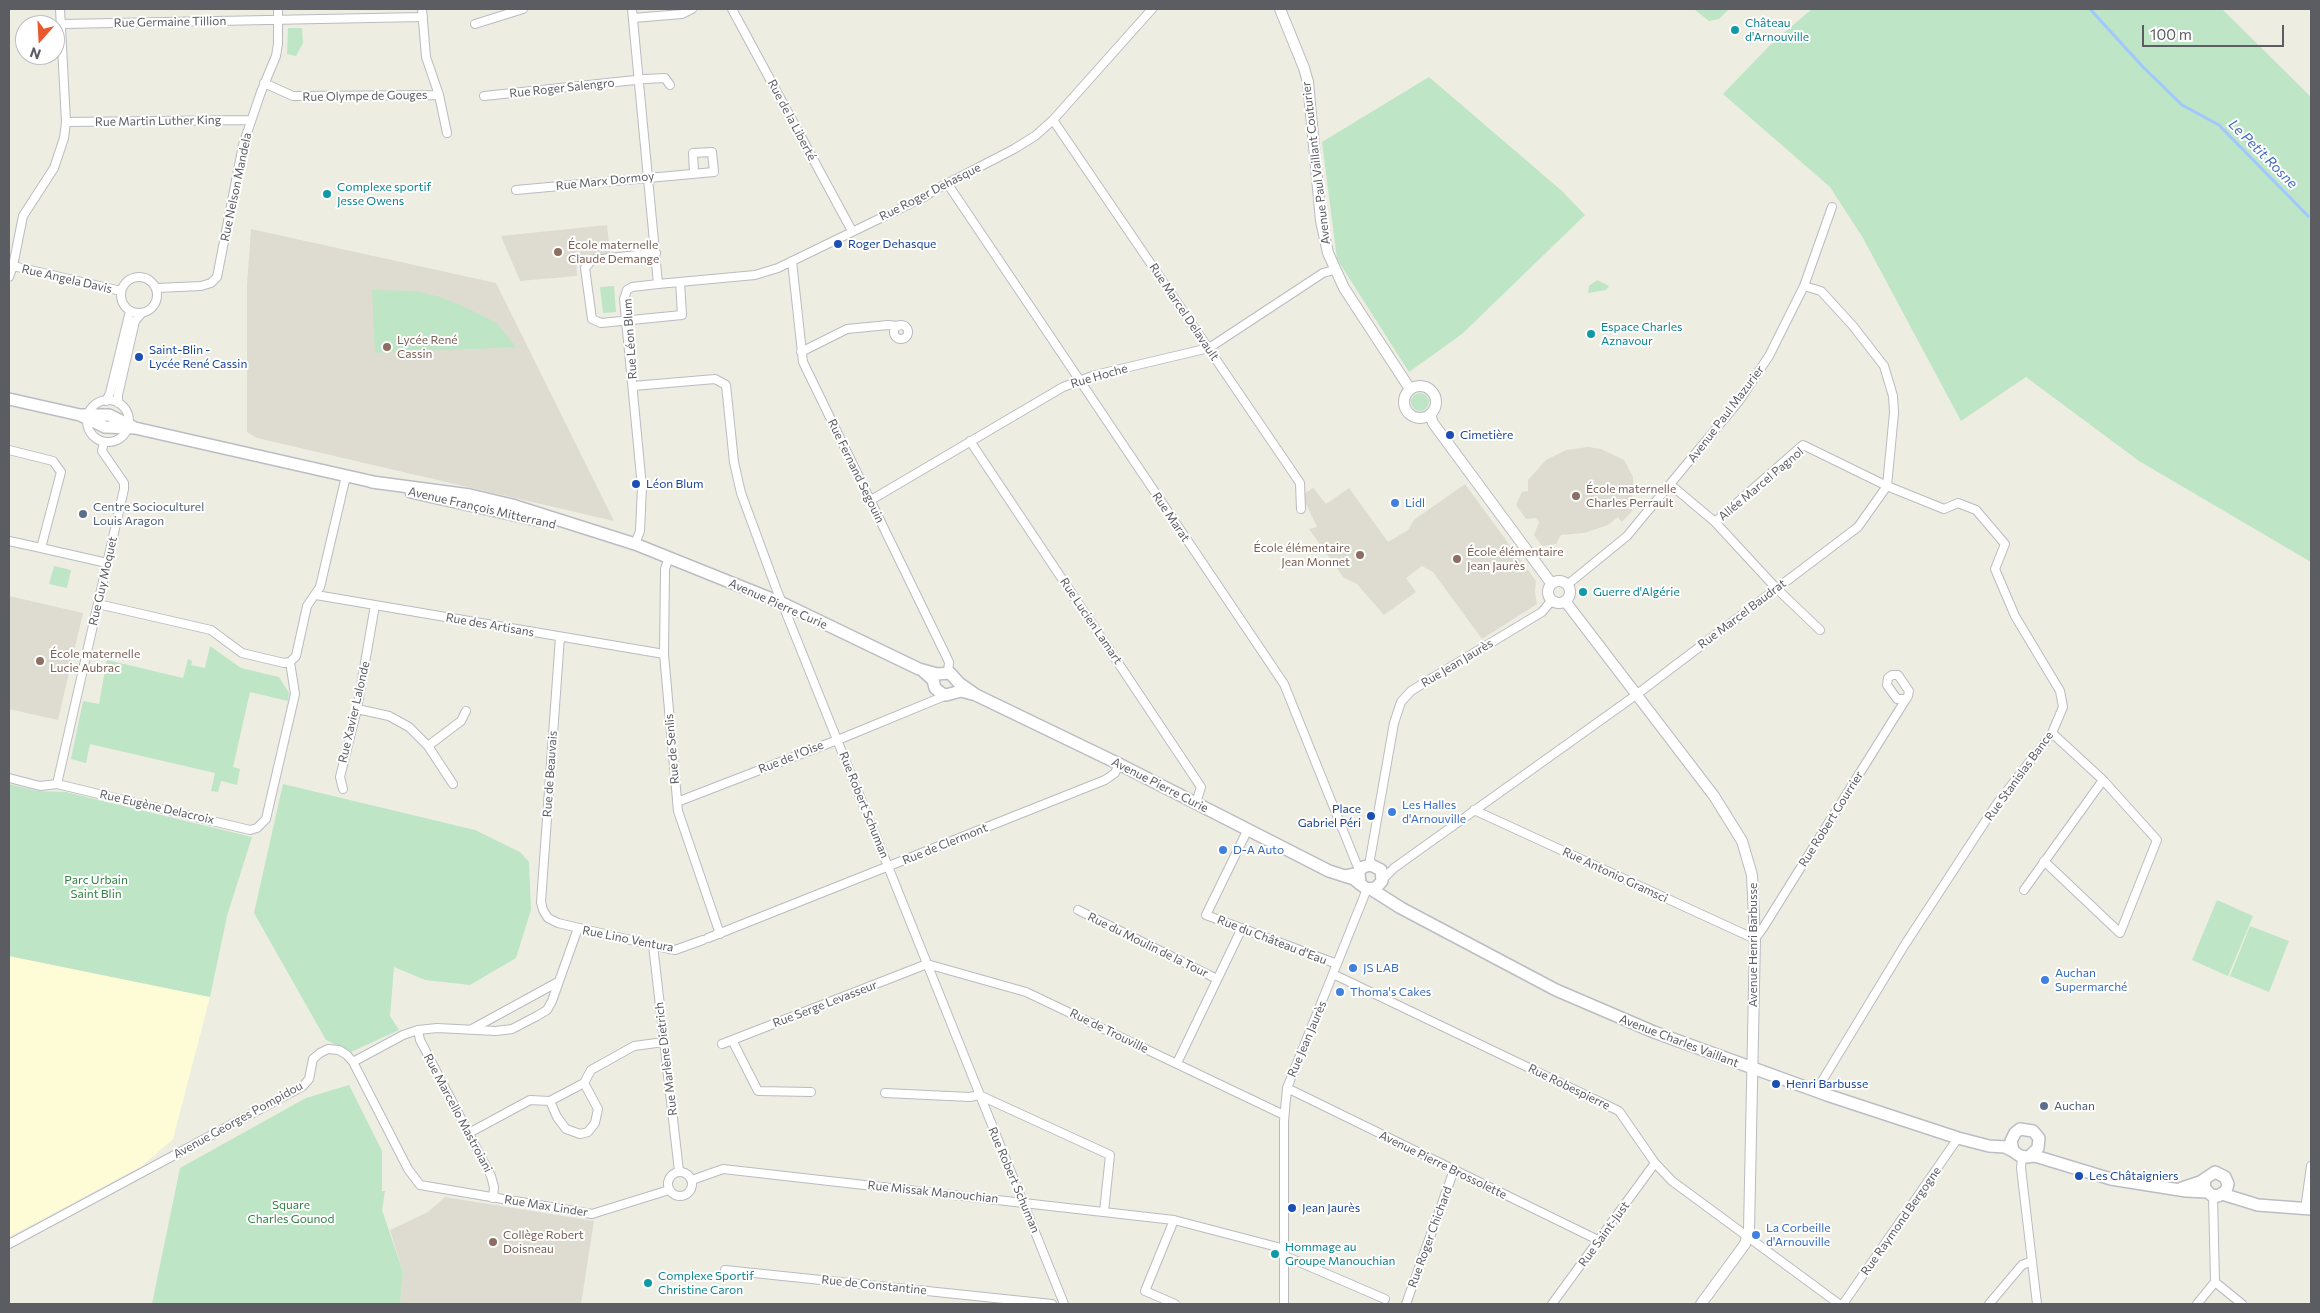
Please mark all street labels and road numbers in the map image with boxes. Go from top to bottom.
street label: Rue Germaine Tillion [114,14,226,30]
street label: Rue Roger Salengro [509,75,615,101]
street label: Rue de la Liberté [765,77,819,163]
street label: Avenue Paul Vaillant Couturier [1299,81,1333,245]
street label: Rue Olympe de Gouges [302,88,428,104]
street label: Rue Martin Luther King [95,113,221,129]
street label: Rue Nelson Mandela [217,131,255,243]
street label: Rue Roger Dehasque [877,160,983,224]
street label: Rue Marx Dormoy [555,169,655,193]
street label: Rue Marcel Delavault [1146,261,1222,363]
street label: Rue Angela Davis [20,262,114,296]
street label: Rue Léon Blum [620,298,640,380]
street label: Rue Hoche [1069,361,1129,391]
street label: Avenue Paul Mazurier [1685,363,1767,465]
street label: Rue Fernand Segouin [825,417,887,525]
street label: Allée Marcel Pagnol [1716,444,1806,524]
street label: Avenue François Mitterrand [407,484,557,532]
street label: Rue Marat [1149,489,1193,545]
street label: Rue Guy Moquet [86,535,120,627]
street label: Rue Lucien Lamart [1057,575,1125,667]
street label: Avenue Pierre Curie [726,576,830,632]
street label: Rue Marcel Baudrat [1695,576,1789,652]
street label: Rue des Artisans [445,610,535,640]
street label: Rue Jean Jaurès [1418,636,1496,690]
street label: Rue Xavier Lalonde [335,660,373,764]
street label: Rue de Senlis [662,713,682,785]
street label: Rue Stanislas Bance [1982,728,2056,824]
street label: Rue de Beauvais [540,730,560,818]
street label: Rue de l'Oise [756,737,826,777]
street label: Rue Robert Schuman [836,750,892,860]
street label: Avenue Pierre Curie [1109,754,1211,816]
street label: Rue Robert Gourrier [1796,769,1866,869]
street label: Rue Eugène Delacroix [98,787,216,827]
street label: Rue de Clermont [900,820,990,868]
street label: Rue Antonio Gramsci [1560,844,1670,906]
street label: Avenue Henri Barbusse [1746,883,1760,1007]
street label: Rue du Moulin de la Tour [1085,909,1211,981]
street label: Rue du Château d'Eau [1215,912,1329,968]
street label: Rue Lino Ventura [581,923,675,955]
street label: Rue Serge Levasseur [771,977,879,1031]
street label: Rue Jean Jaurès [1284,999,1330,1079]
street label: Rue Marlène Dietrich [652,1001,680,1117]
street label: Rue de Trouville [1067,1006,1151,1056]
street label: Avenue Charles Vaillant [1617,1012,1741,1070]
street label: Rue Marcello Mastroiani [421,1051,495,1175]
street label: Rue Robespierre [1526,1061,1612,1113]
street label: Avenue Georges Pompidou [171,1078,305,1162]
street label: Rue Robert Schuman [985,1125,1043,1235]
street label: Avenue Pierre Brossolette [1377,1128,1509,1202]
street label: Rue Raymond Bergogne [1858,1164,1944,1278]
street label: Rue Missak Manouchian [867,1178,999,1206]
street label: Rue Roger Chichard [1405,1184,1455,1290]
street label: Rue Max Linder [503,1192,589,1220]
street label: Rue Saint-Just [1576,1199,1632,1269]
street label: Rue de Constantine [821,1272,927,1298]

